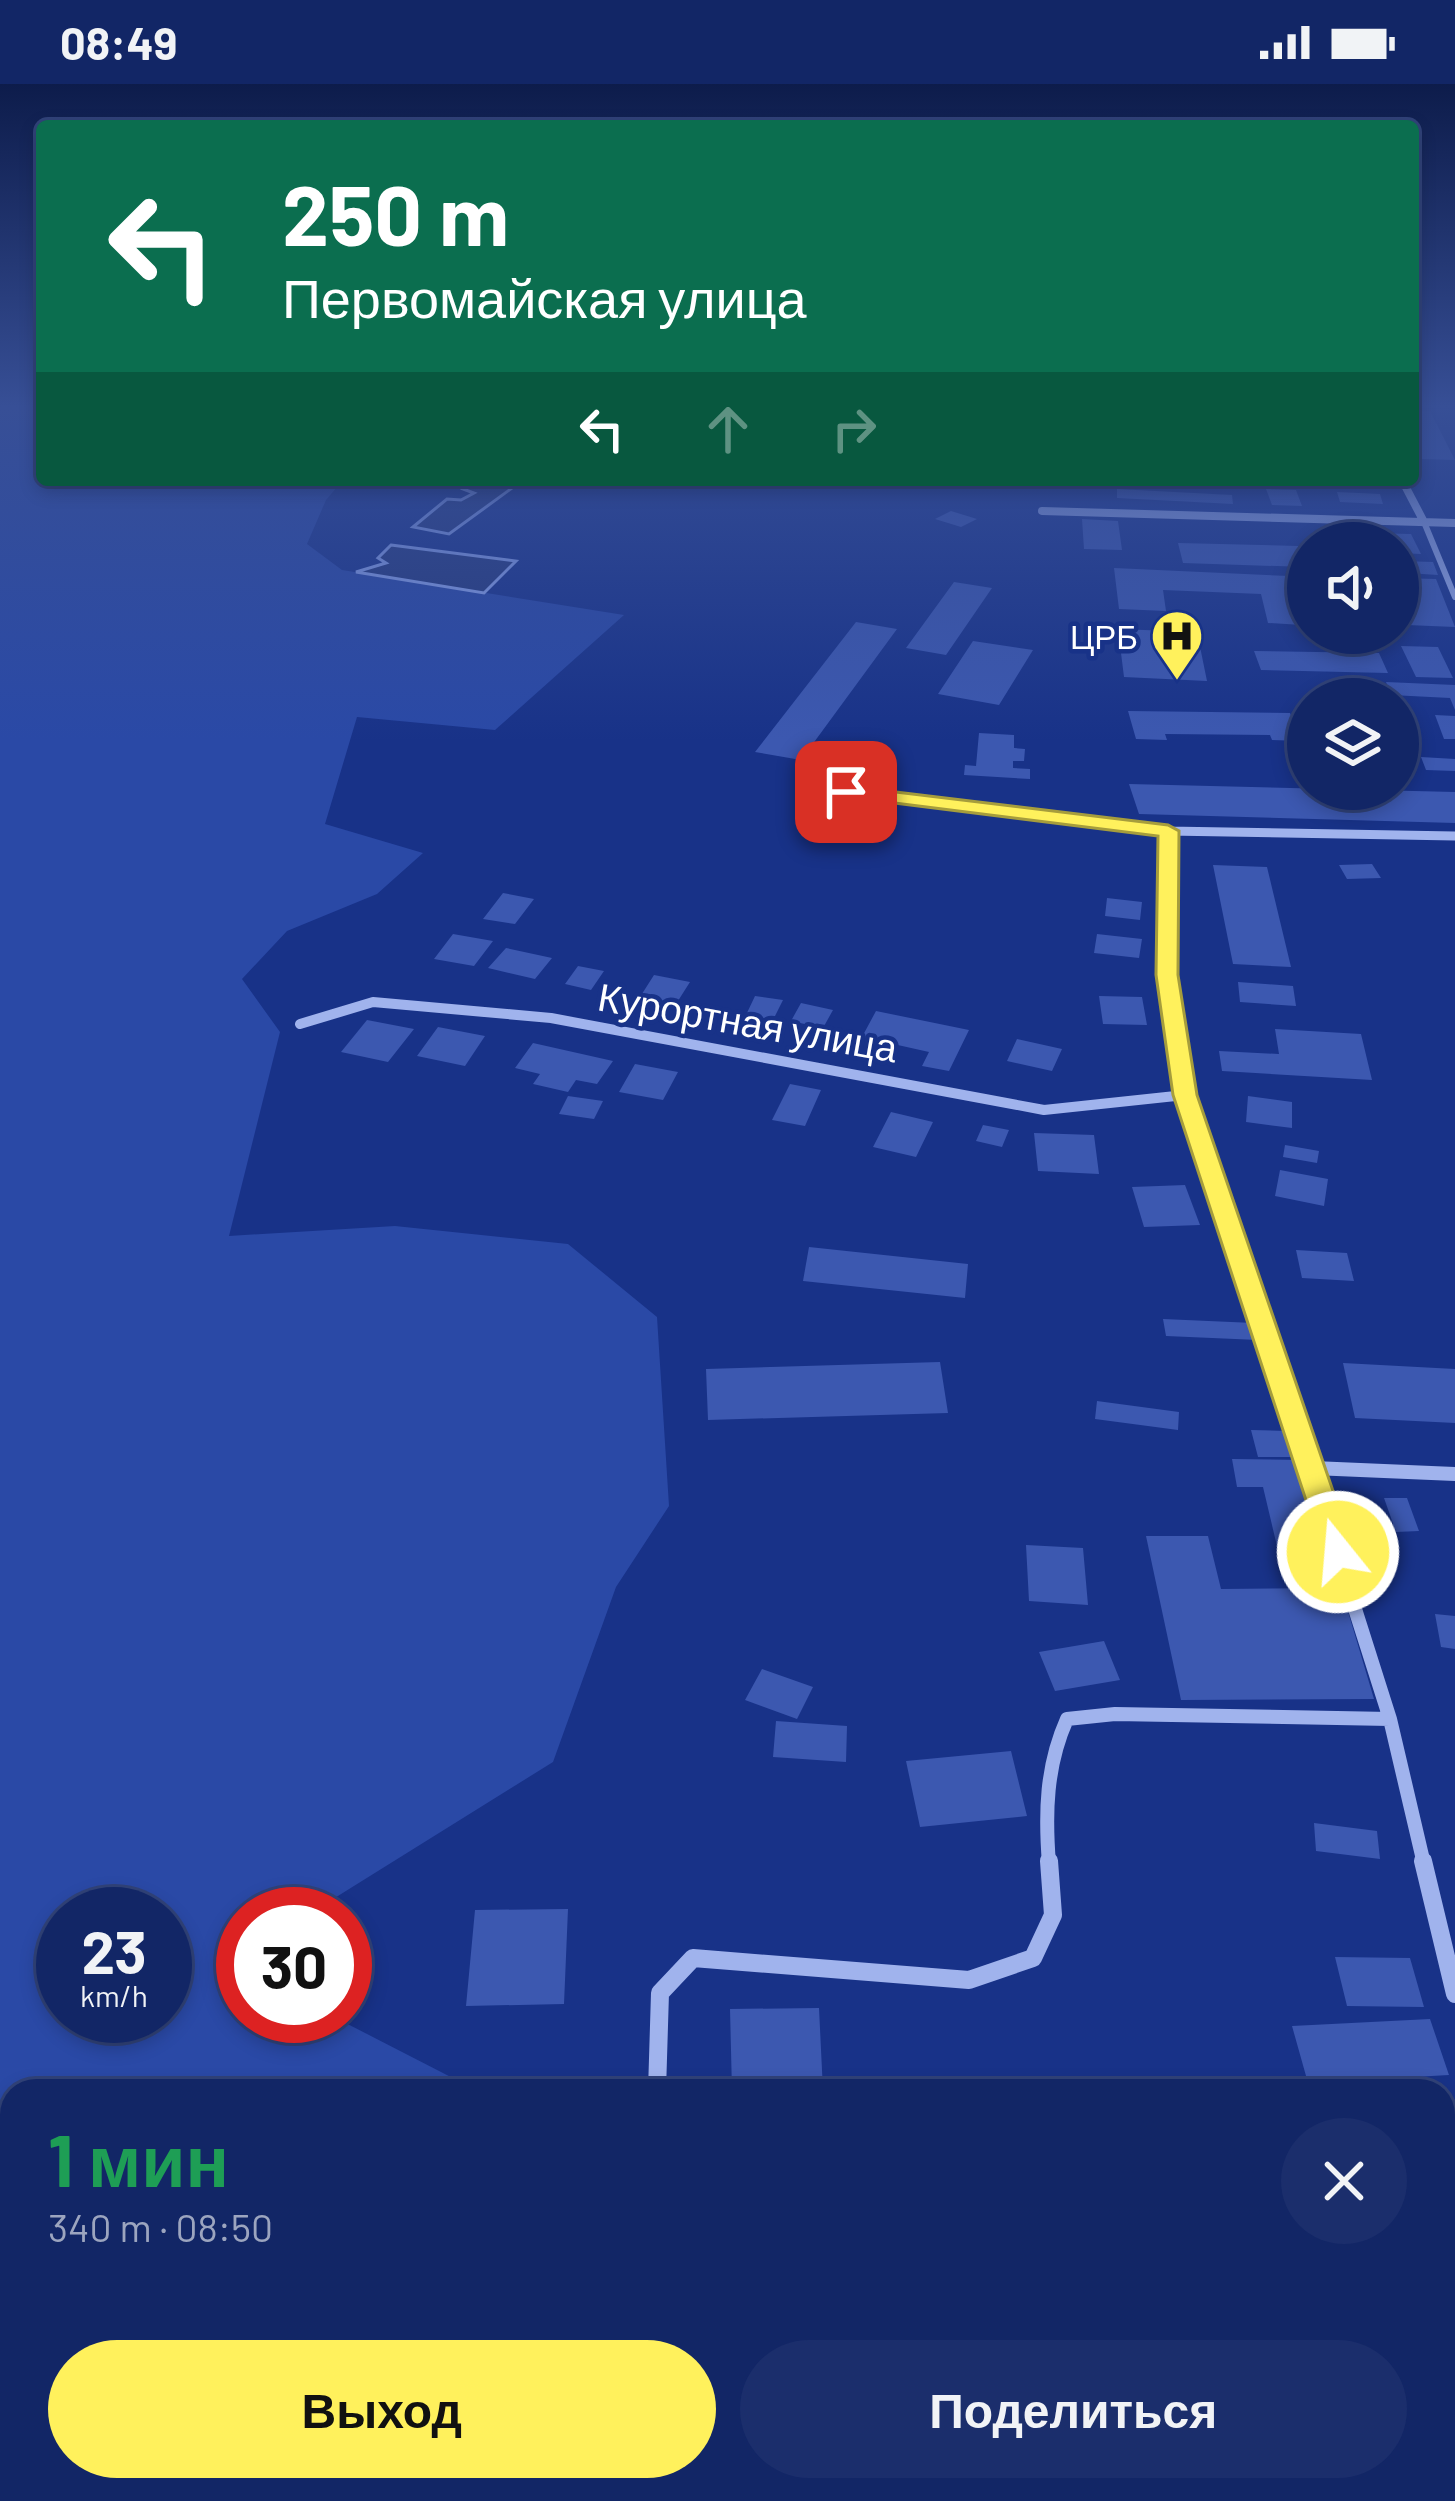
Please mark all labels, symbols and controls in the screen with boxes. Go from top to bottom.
text: 08:49 [60,15,178,69]
text: 250 m [282,162,509,263]
icon: left [84,168,240,324]
text: Первомайская улица [282,264,807,329]
icon: left [569,396,635,462]
icon: ahead [695,396,761,462]
icon: right [821,396,887,462]
map controls [1287,522,1419,810]
button: sound [1287,522,1419,654]
hospital icon: ЦРБ [1149,608,1205,682]
place label: ЦРБ [1070,616,1138,656]
button: layers [1287,678,1419,810]
pin [795,741,897,843]
icon: arrive [813,759,879,825]
street label: Курортная улица [595,972,902,1071]
position arrow [1275,1489,1401,1615]
speed limit sign: 30 [216,1887,372,2043]
text: 23 [81,1914,147,1986]
text: km/h [80,1977,148,2013]
text: 1 мин [48,2115,229,2201]
button: close [1281,2118,1407,2244]
text: 340 m · 08:50 [48,2203,273,2250]
button: Выход [48,2340,716,2478]
button: Поделиться [740,2340,1407,2478]

